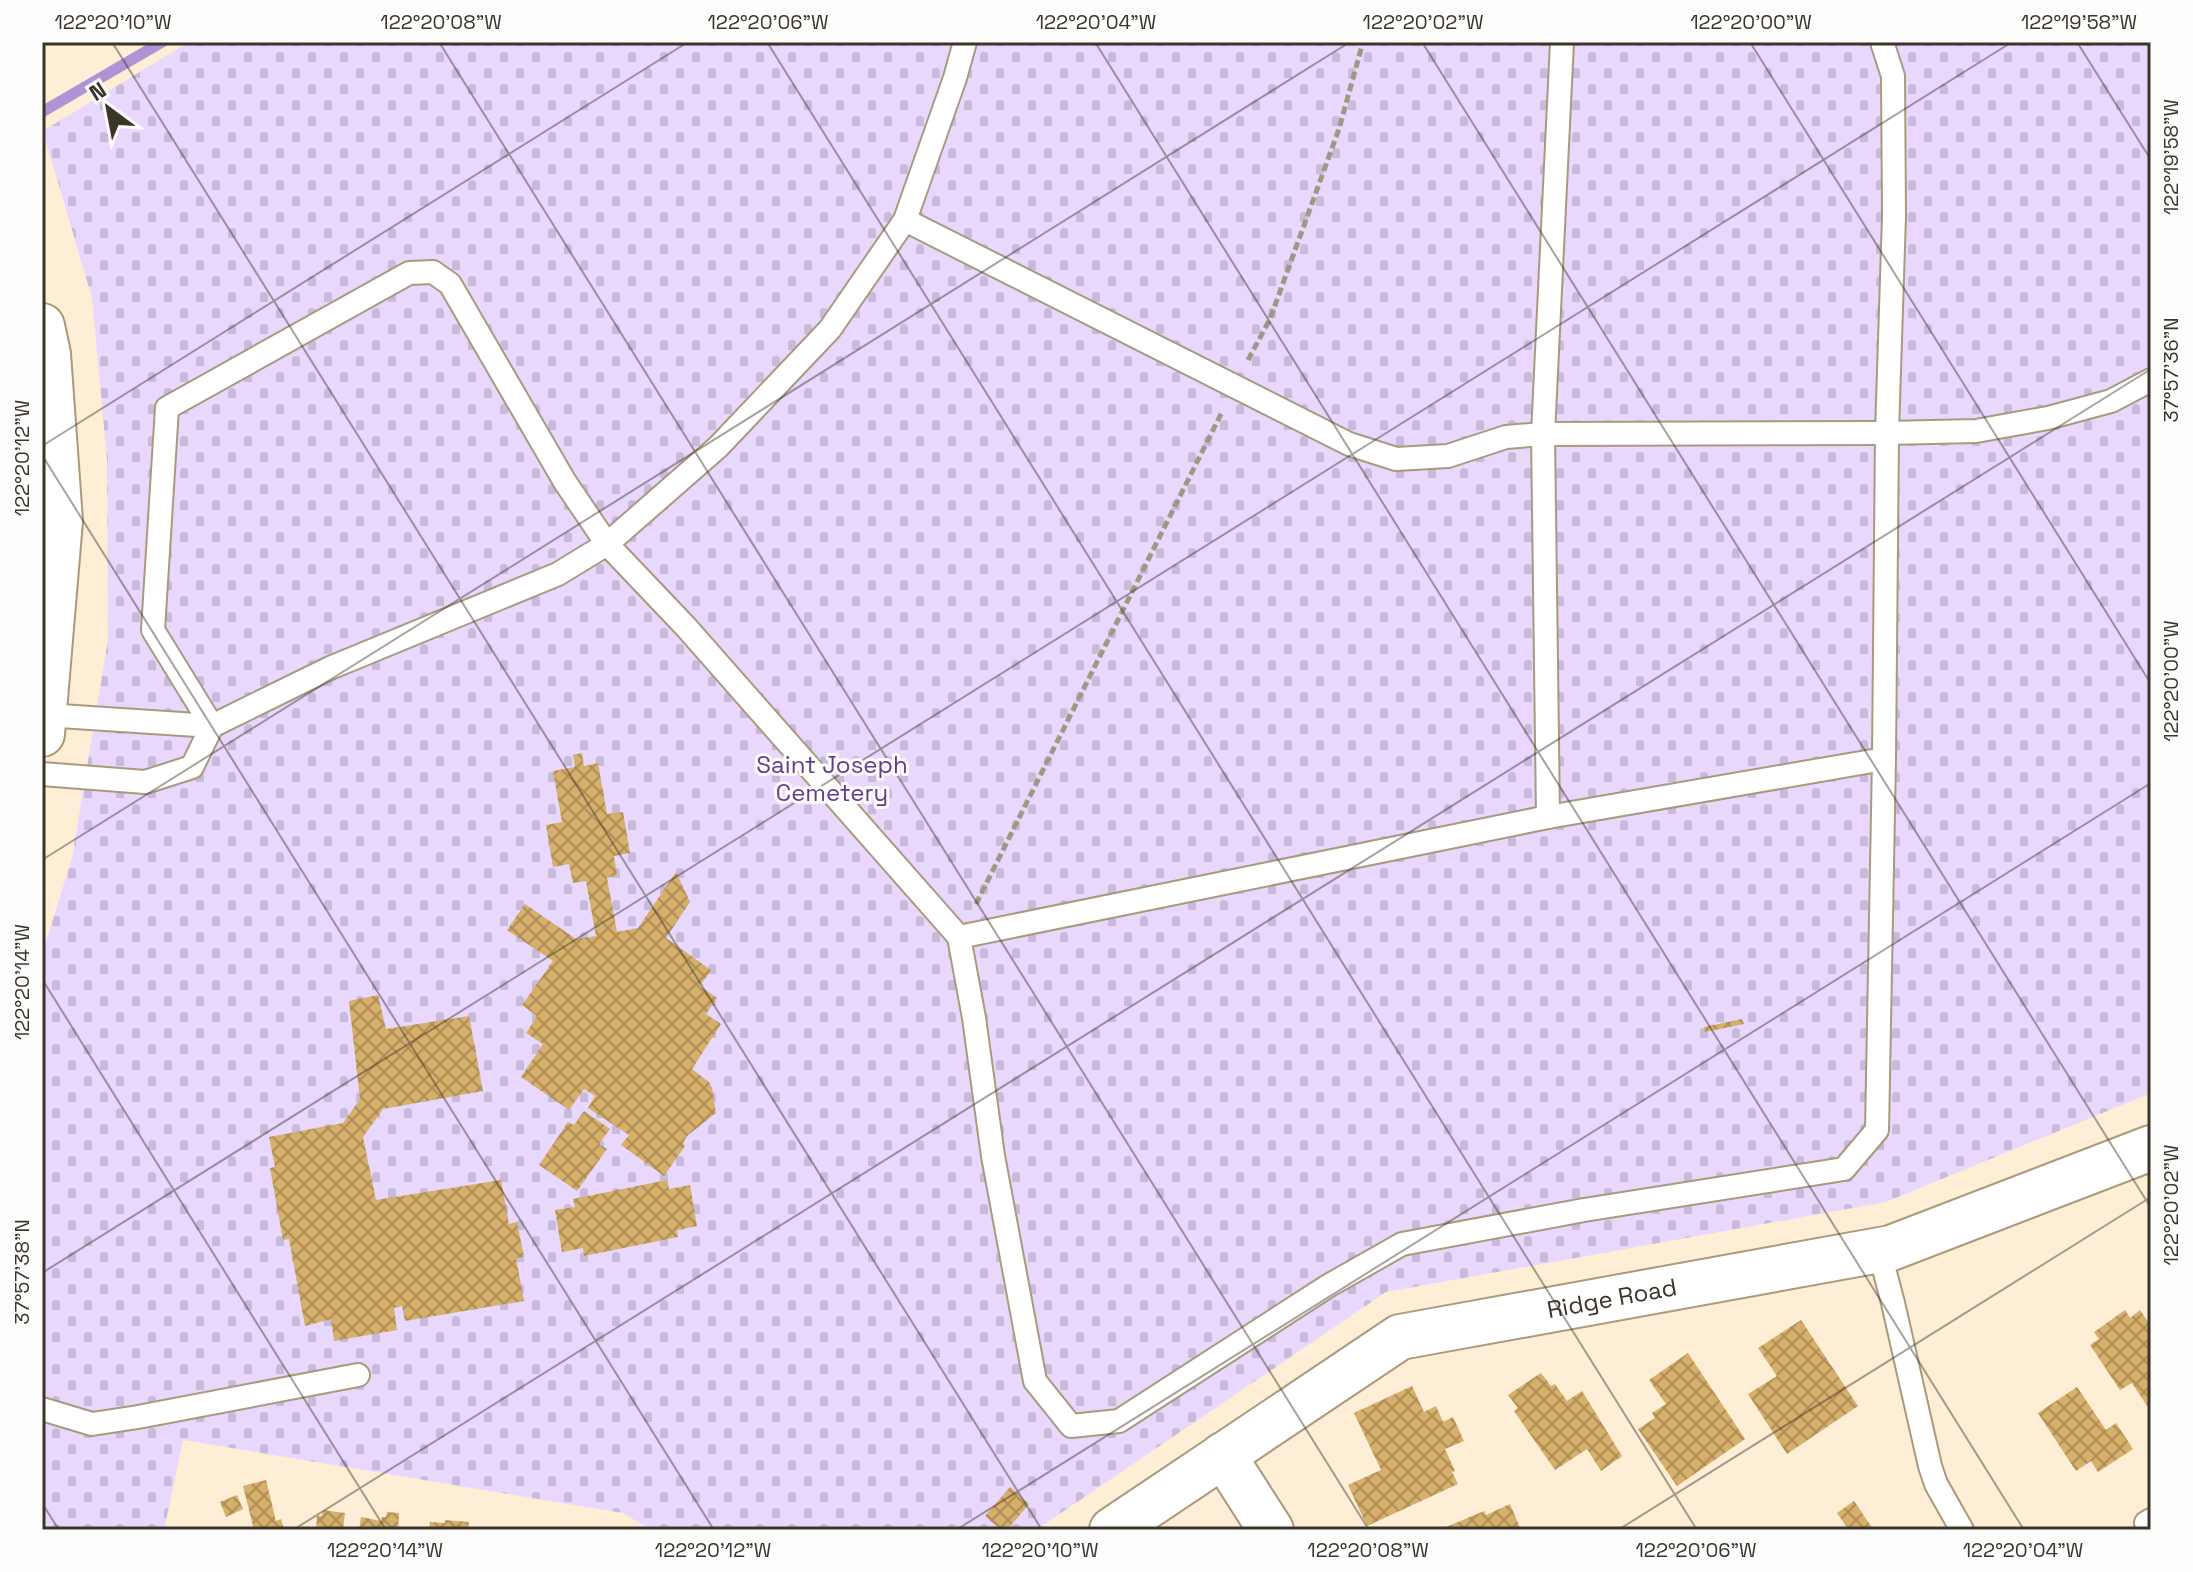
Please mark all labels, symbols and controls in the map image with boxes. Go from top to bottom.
text: 122°20'10"W [54,9,172,35]
text: 122°20'08"W [380,9,502,35]
text: 122°20'06"W [707,9,829,35]
text: 122°20'04"W [1036,9,1156,35]
text: 122°20'02"W [1363,9,1483,35]
text: 122°20'00"W [1690,9,1812,35]
text: 122°19'58"W [2021,9,2137,35]
north arrow [68,68,148,148]
text: N [84,75,111,107]
text: 122°19'58"W [2158,99,2184,215]
text: 37°57'36"N [2158,317,2184,423]
text: 122°20'12"W [9,400,35,516]
text: 122°20'00"W [2158,620,2184,742]
park label: Saint Joseph Cemetery [756,749,908,808]
text: 122°20'14"W [9,924,35,1040]
text: 122°20'02"W [2158,1145,2184,1265]
text: 37°57'38"N [9,1219,35,1325]
street label: Ridge Road [1544,1271,1679,1325]
text: 122°20'14"W [327,1537,443,1563]
text: 122°20'12"W [655,1537,771,1563]
text: 122°20'10"W [981,1537,1099,1563]
text: 122°20'08"W [1307,1537,1429,1563]
text: 122°20'06"W [1635,1537,1757,1563]
text: 122°20'04"W [1963,1537,2083,1563]

